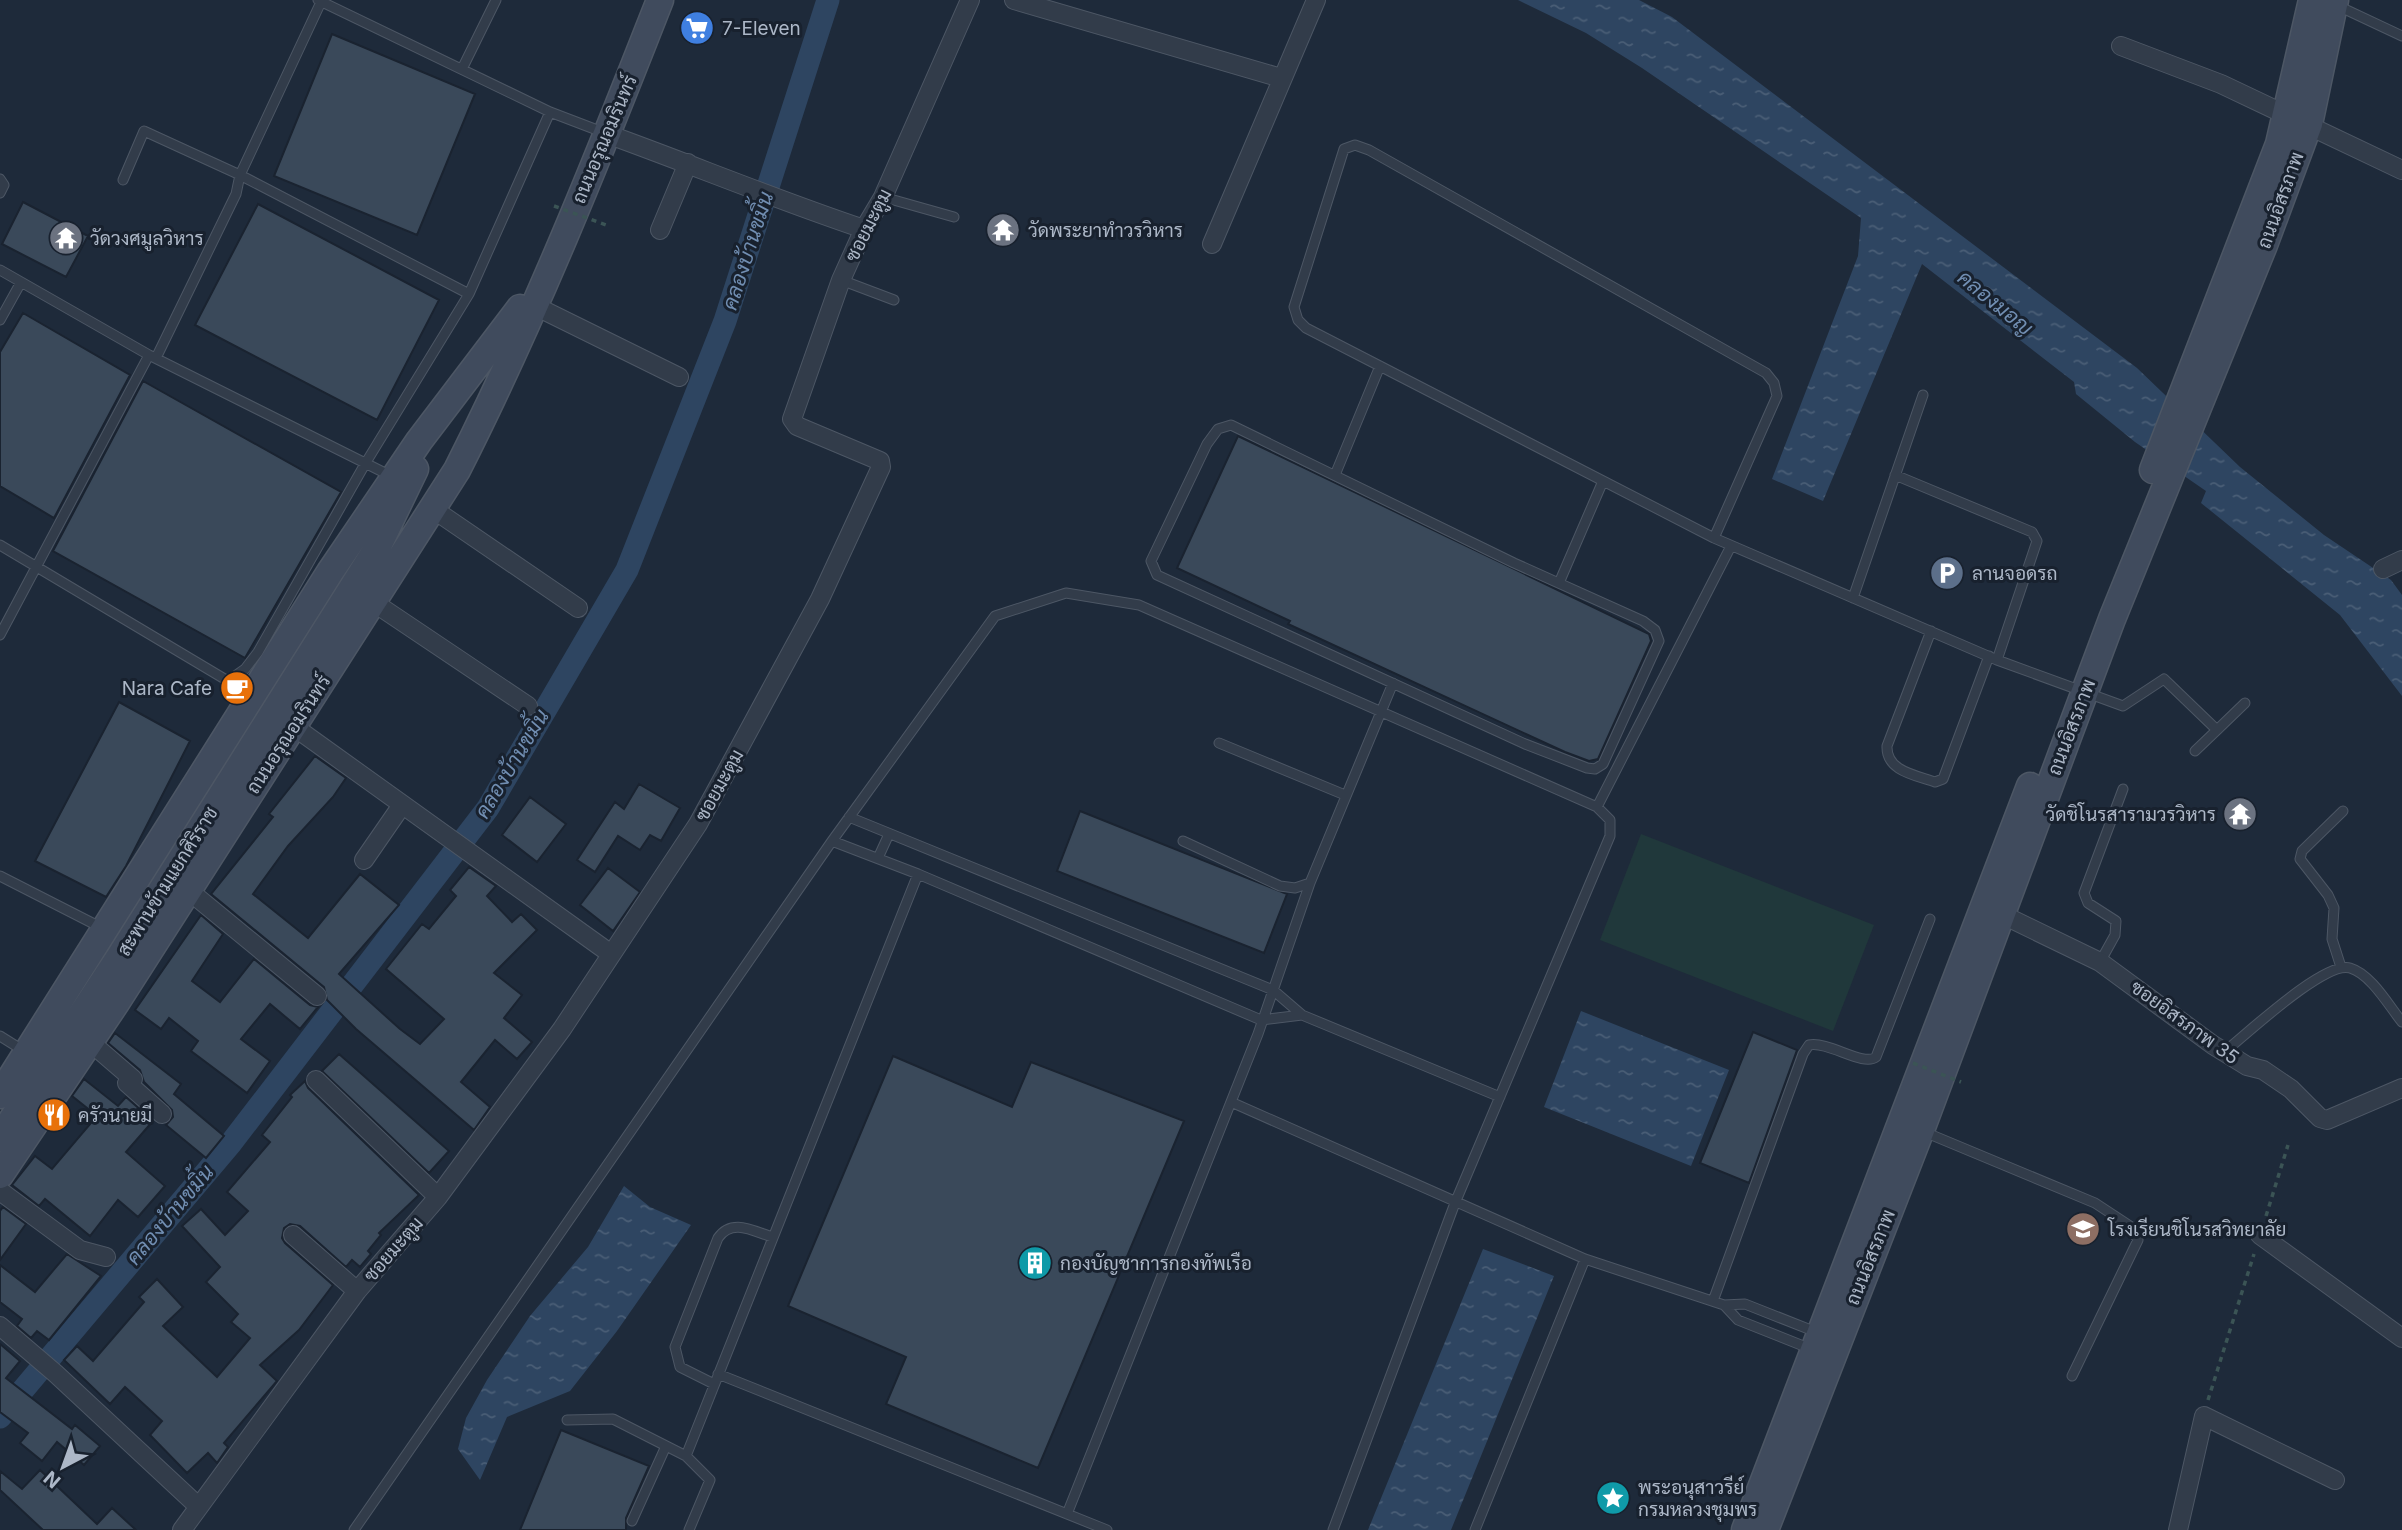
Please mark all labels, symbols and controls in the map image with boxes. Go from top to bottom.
supermarket icon: 7-Eleven [678,9,716,47]
place label: 7-Eleven [722,17,801,40]
street label: ถนนอรุณอมรินทร์ [566,71,643,207]
street label: ถนนอิสรภาพ [2252,149,2309,252]
street label: ซอยมะตูม [840,185,898,266]
water label: คลองบ้านขมิ้น [711,186,779,313]
temple icon: วัดพระยาทําวรวิหาร [984,211,1022,249]
temple icon: วัดวงศมูลวิหาร [47,219,85,257]
place label: วัดพระยาทําวรวิหาร [1028,219,1183,242]
place label: วัดวงศมูลวิหาร [90,227,204,252]
water label: คลองมอญ [1953,265,2038,341]
parking icon: ลานจอดรถ [1928,554,1966,592]
place label: ลานจอดรถ [1972,562,2058,585]
cafe icon: Nara Cafe [218,669,256,707]
street label: ถนนอรุณอมรินทร์ [241,670,336,799]
street label: ถนนอิสรภาพ [2043,676,2100,779]
place label: Nara Cafe [122,677,212,700]
water label: คลองบ้านขมิ้น [464,701,554,823]
street label: ซอยมะตูม [690,745,750,826]
temple icon: วัดชิโนรสารามวรวิหาร [2221,795,2259,833]
street label: สะพานข้ามแยกศิริราช [112,802,223,960]
place label: วัดชิโนรสารามวรวิหาร [2046,802,2216,826]
street label: ซอยอิสรภาพ 35 [2126,975,2243,1069]
restaurant icon: ครัวนายมี [35,1096,73,1134]
place label: ครัวนายมี [78,1103,152,1127]
water label: คลองบ้านขมิ้น [116,1155,219,1270]
street label: ถนนอิสรภาพ [1841,1206,1900,1308]
school or university icon: โรงเรียนชิโนรสวิทยาลัย [2064,1210,2102,1248]
street label: ซอยมะตูม [359,1212,429,1288]
place label: โรงเรียนชิโนรสวิทยาลัย [2107,1217,2286,1241]
building icon: กองบัญชาการกองทัพเรือ [1016,1244,1054,1282]
place label: กองบัญชาการกองทัพเรือ [1060,1252,1252,1275]
north arrow [28,1432,98,1502]
text: N [39,1466,65,1493]
place label: พระอนุสาวรีย์ กรมหลวงชุมพร [1638,1475,1757,1522]
place icon: พระอนุสาวรีย์ กรมหลวงชุมพร [1594,1479,1632,1517]

